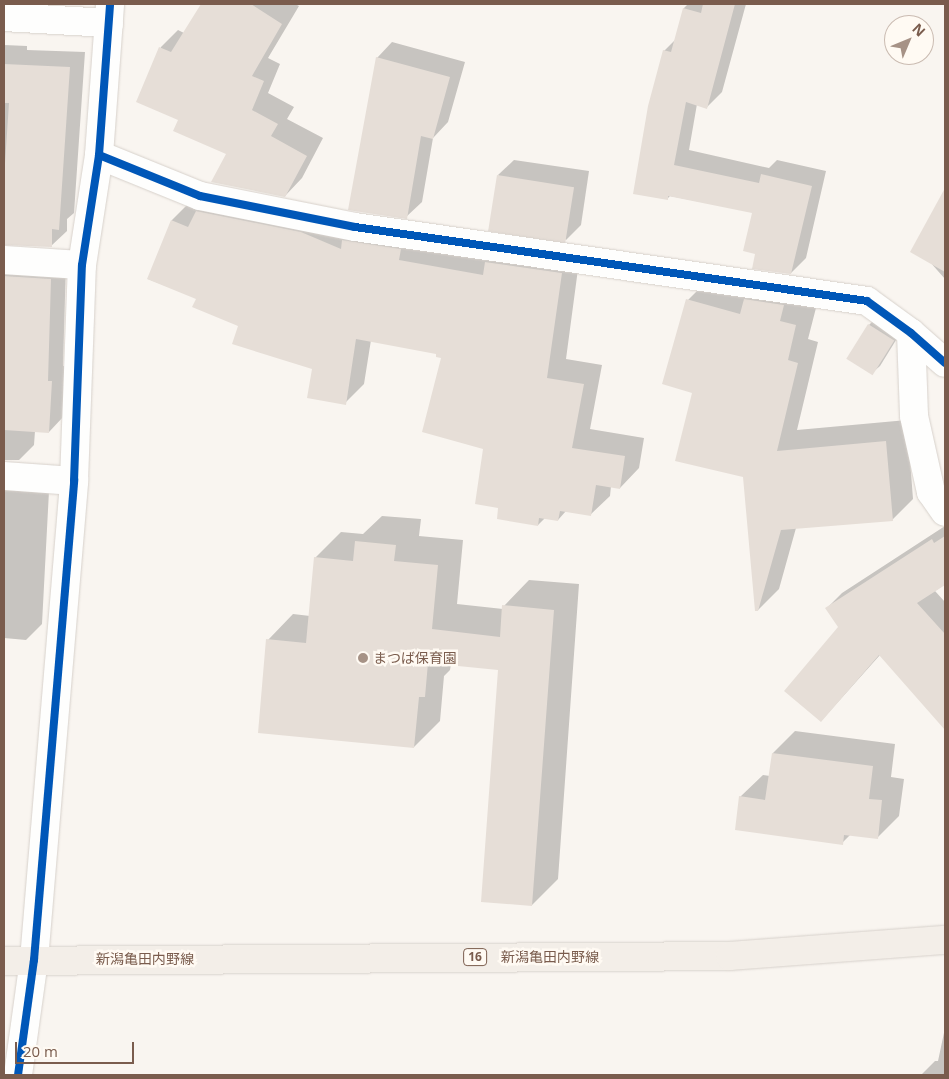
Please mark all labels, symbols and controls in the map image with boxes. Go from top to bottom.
north arrow [884,15,934,65]
text: N [909,19,930,40]
place label: まつば保育園 [373,650,457,666]
marker: まつば保育園 [357,652,369,664]
road number: 16 [462,948,488,966]
street label: 新潟亀田内野線 [501,949,599,965]
street label: 新潟亀田内野線 [96,951,194,967]
scale bar [18,1032,136,1064]
text: 20 m [23,1041,58,1061]

